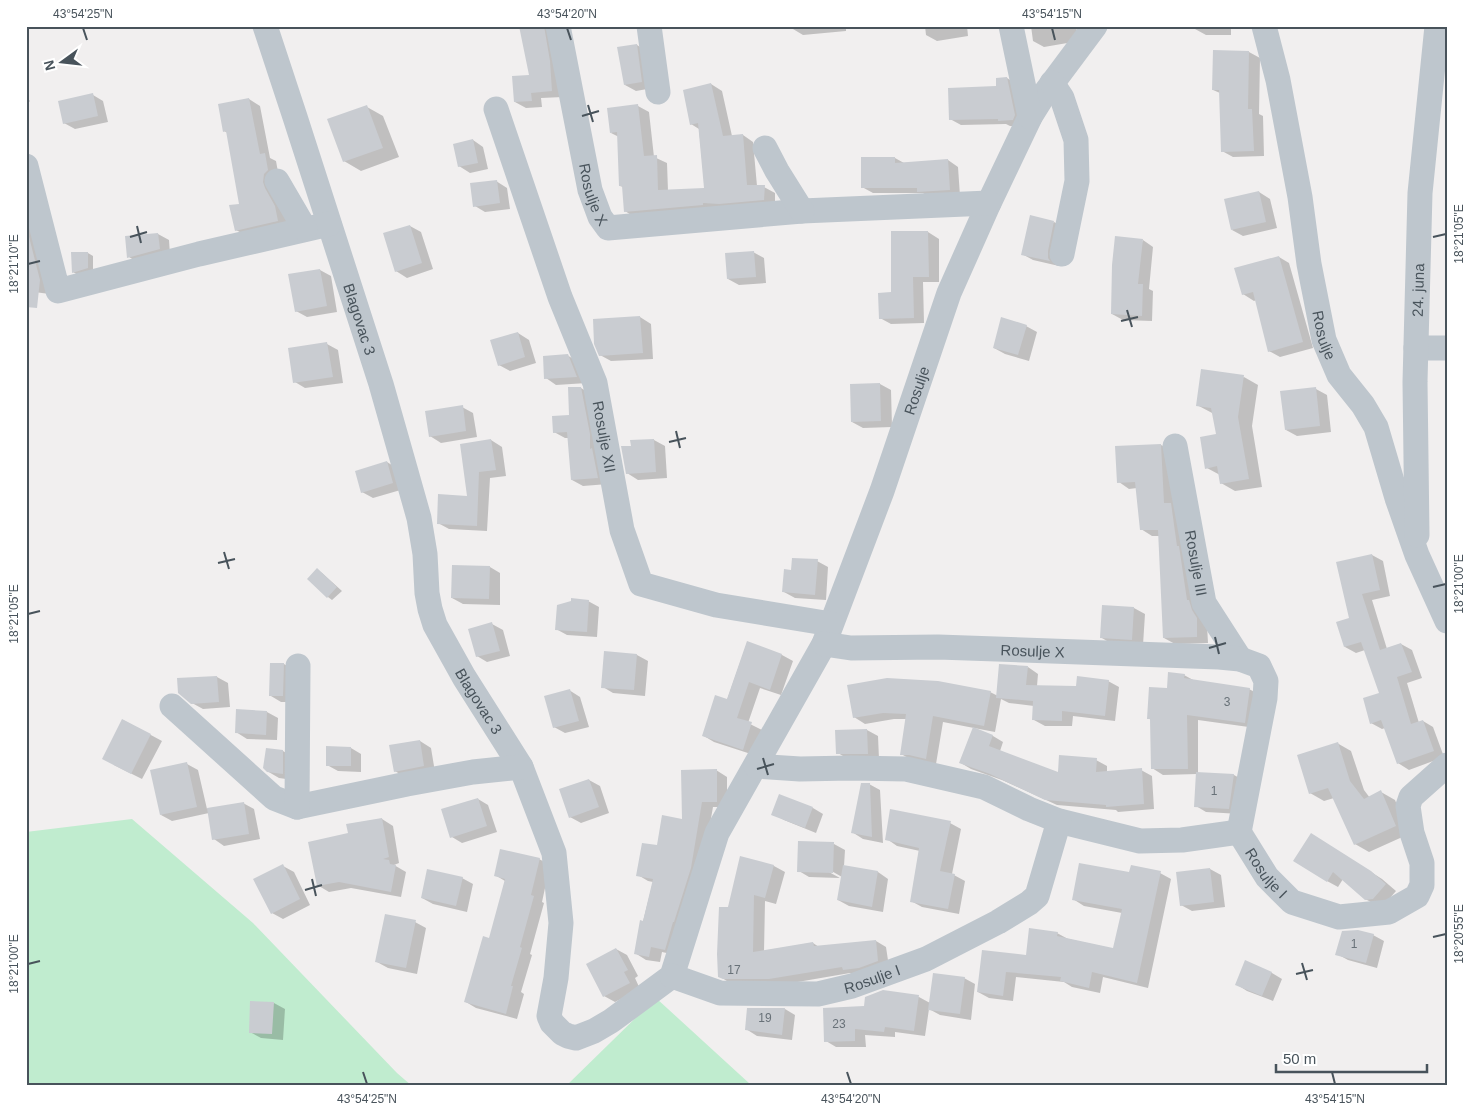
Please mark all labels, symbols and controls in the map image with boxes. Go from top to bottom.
text: 43°54'25"N [53,7,113,21]
text: 43°54'20"N [537,7,597,21]
text: 43°54'15"N [1022,7,1082,21]
north arrow [38,38,88,88]
text: N [40,58,58,72]
street label: Rosulje X [576,162,612,229]
text: 18°21'05"E [1452,204,1466,264]
text: 18°21'10"E [7,234,21,294]
street label: 24. juna [1408,262,1427,317]
street label: Blagovac 3 [341,281,380,357]
street label: Rosulje [1310,309,1340,362]
street label: Rosulje [900,364,932,417]
street label: Rosulje XII [590,399,620,474]
street label: Rosulje III [1182,529,1211,597]
text: 18°21'00"E [1452,554,1466,614]
text: 18°21'05"E [7,584,21,644]
street label: Rosulje X [1000,641,1065,660]
street label: Blagovac 3 [452,665,506,737]
house number: 3 [1224,695,1231,709]
house number: 1 [1211,784,1218,798]
street label: Rosulje I [1242,845,1291,901]
text: 18°20'55"E [1452,904,1466,964]
text: 18°21'00"E [7,934,21,994]
house number: 1 [1351,937,1358,951]
street label: Rosulje I [842,961,902,996]
house number: 17 [727,963,741,977]
house number: 19 [758,1011,772,1025]
house number: 23 [832,1017,846,1031]
scale bar [1276,1042,1427,1074]
text: 50 m [1283,1050,1316,1067]
text: 43°54'25"N [337,1092,397,1106]
text: 43°54'20"N [821,1092,881,1106]
text: 43°54'15"N [1305,1092,1365,1106]

